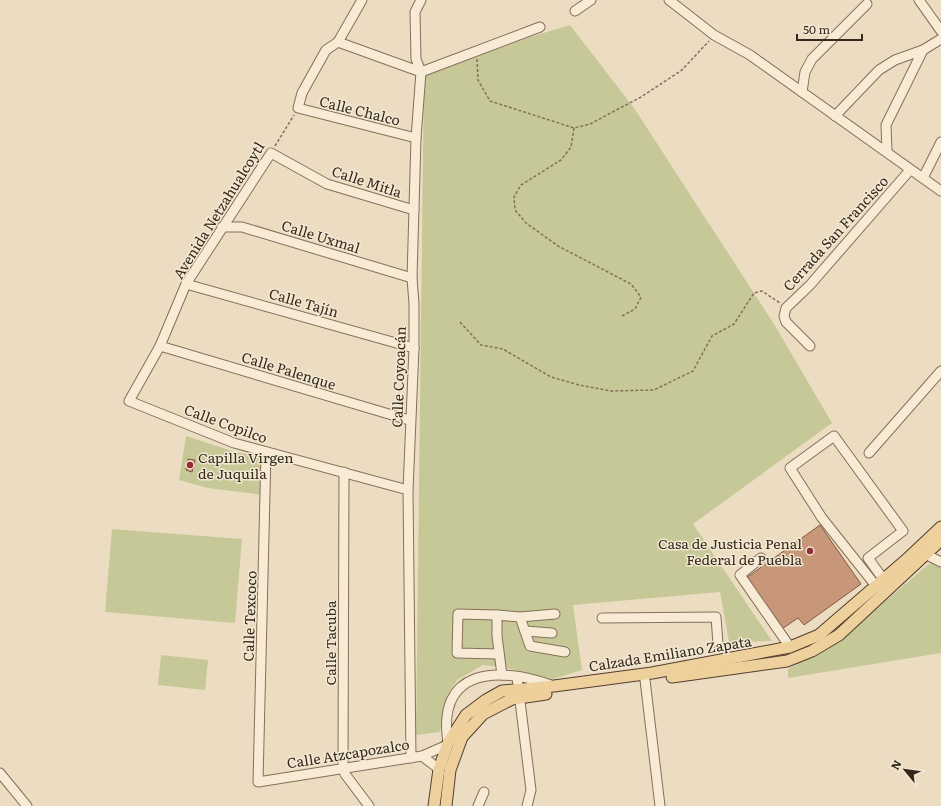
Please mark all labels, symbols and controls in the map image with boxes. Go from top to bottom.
scale bar [797,16,862,42]
text: 50 m [803,20,830,38]
street label: Calle Chalco [317,90,403,130]
street label: Avenida Netzahualcoytl [168,137,269,282]
street label: Calle Mitla [329,160,405,202]
street label: Cerrada San Francisco [778,171,892,295]
street label: Calle Uxmal [279,215,363,258]
street label: Calle Tajín [267,283,341,321]
street label: Calle Coyoacán [386,326,410,428]
street label: Calle Palenque [239,346,339,394]
street label: Calle Copilco [182,399,270,447]
place label: Capilla Virgen de Juquila [198,447,293,483]
marker: Capilla Virgen de Juquila [185,460,195,470]
place label: Casa de Justicia Penal Federal de Puebla [658,533,802,569]
marker: Casa de Justicia Penal Federal de Puebla [805,546,815,556]
street label: Calle Texcoco [237,570,261,662]
street label: Calle Tacuba [320,600,340,685]
street label: Calzada Emiliano Zapata [587,630,753,676]
street label: Calle Atzcapozalco [285,733,411,773]
north arrow [885,750,925,790]
text: N [886,757,905,773]

